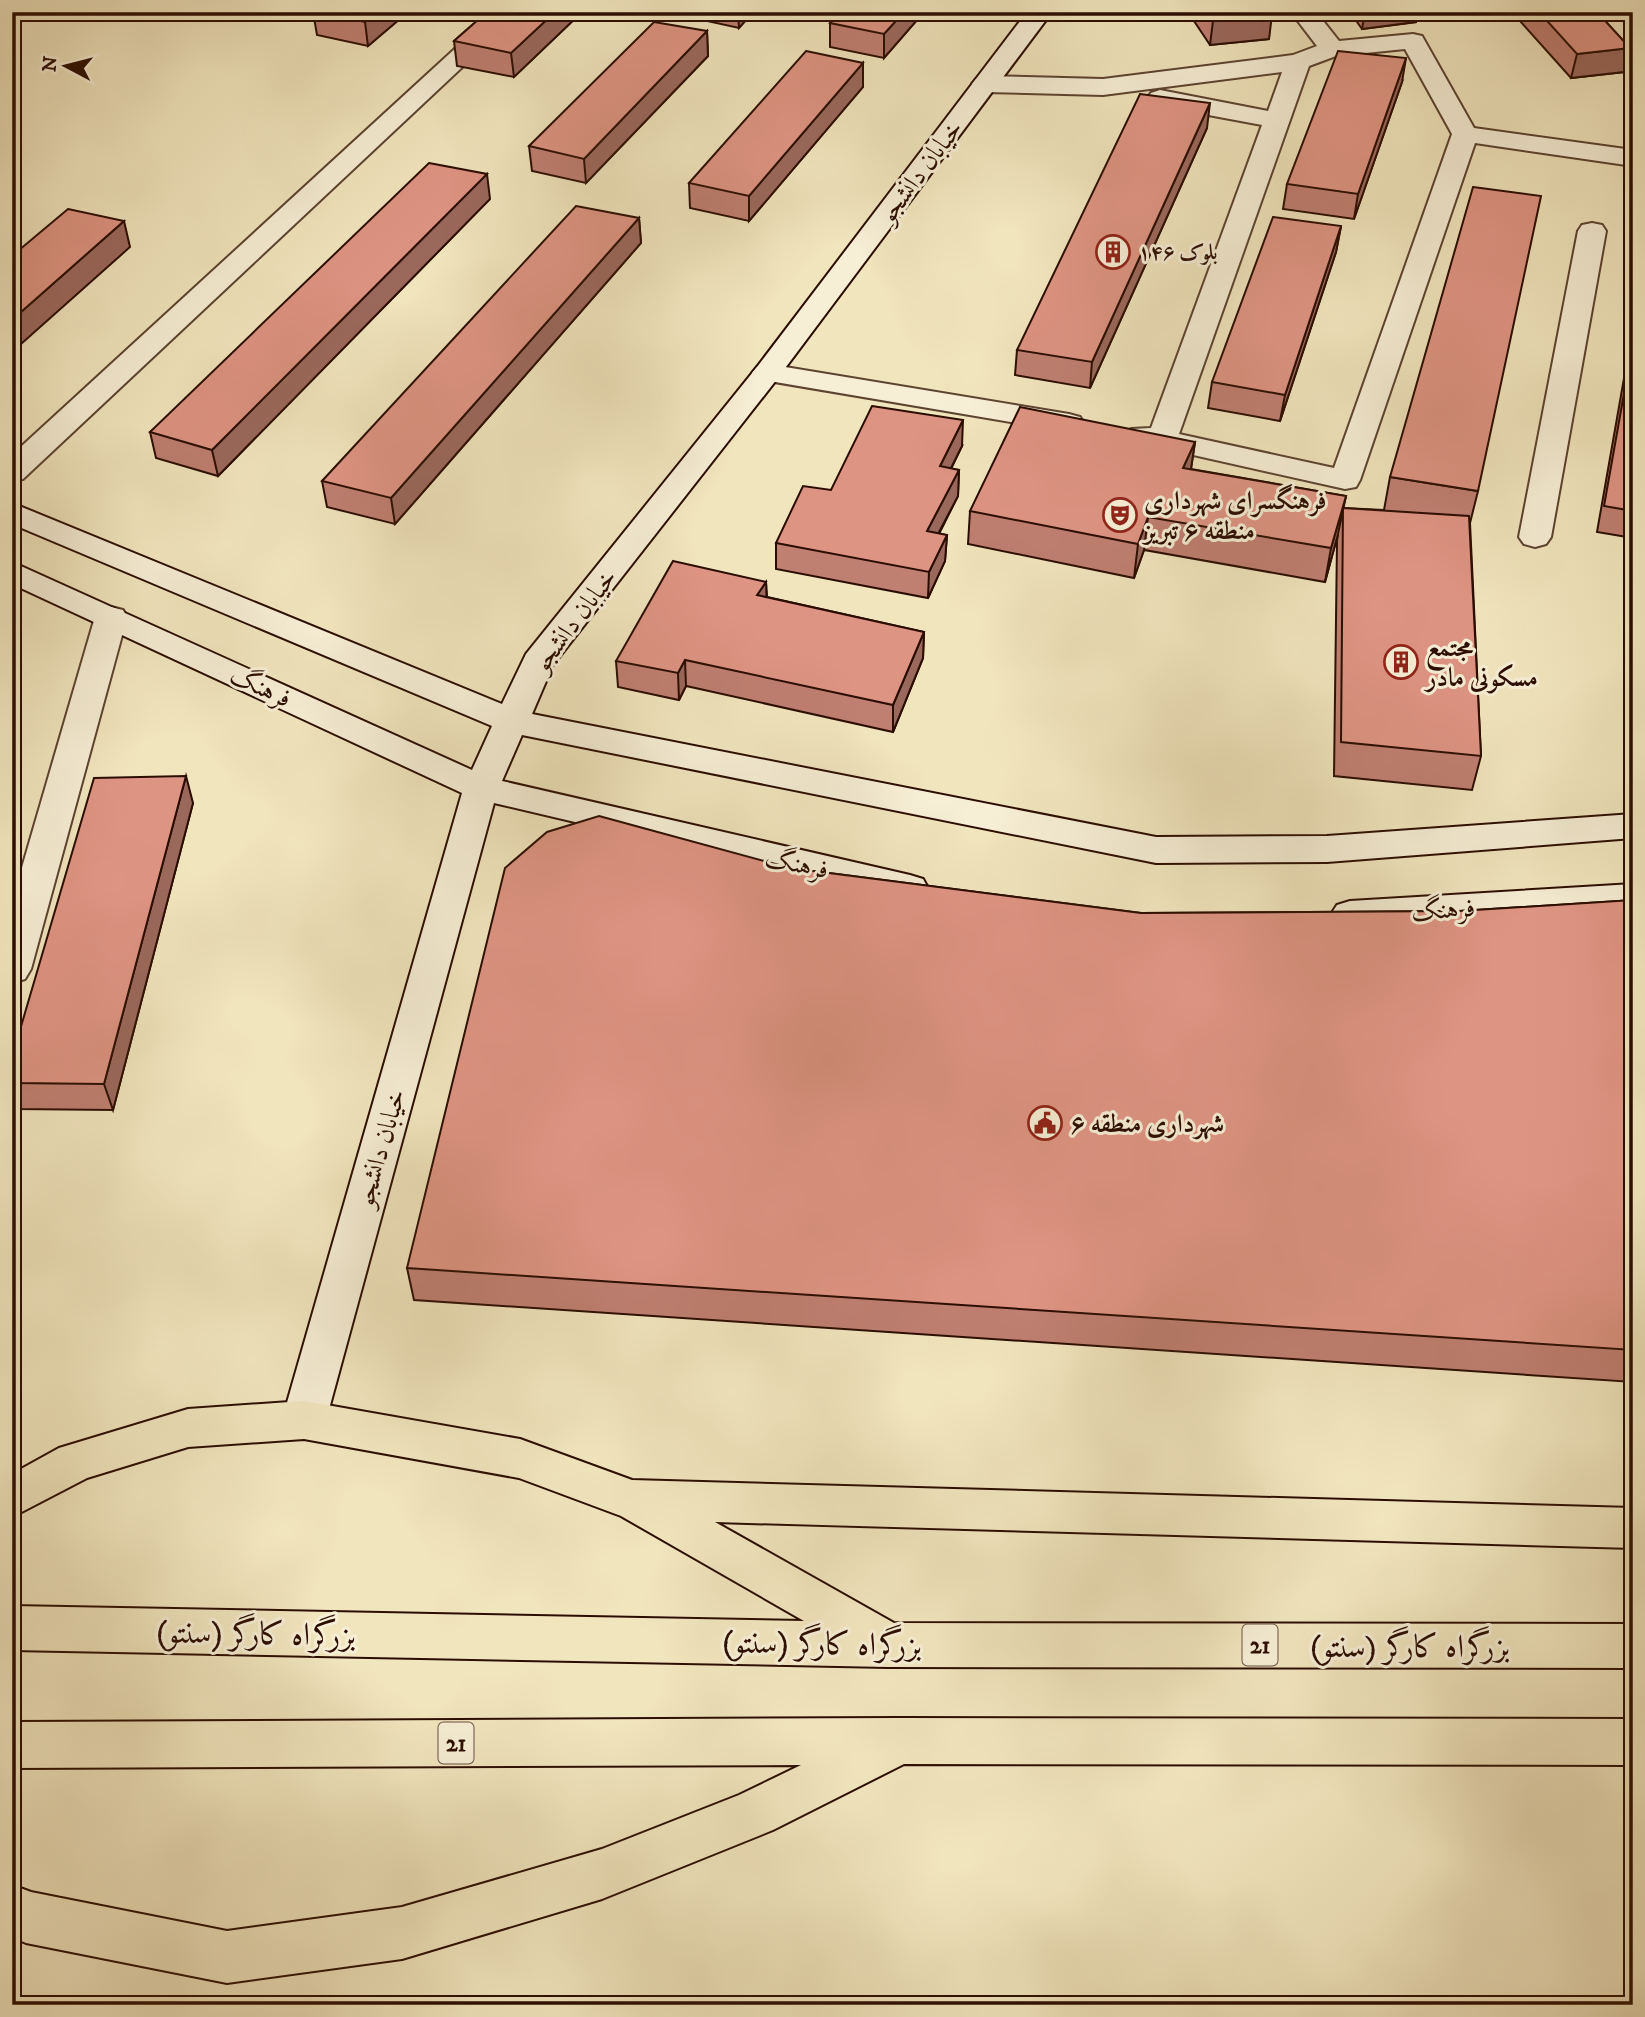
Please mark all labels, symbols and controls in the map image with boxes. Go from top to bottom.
north arrow [32,32,102,102]
text: N [38,55,63,73]
street label: خیابان دانشجو [870,114,971,233]
building icon: بلوک ۱۴۶ [1094,233,1132,271]
place label: بلوک ۱۴۶ [1138,240,1218,266]
place label: فرهنگسرای شهرداری منطقه ۶ تبریز [1141,483,1327,548]
theatre icon: فرهنگسرای شهرداری منطقه ۶ تبریز [1101,496,1139,534]
street label: خیابان دانشجو [524,563,625,682]
place label: مجتمع مسکونی مادر [1423,632,1538,695]
building icon: مجتمع مسکونی مادر [1382,643,1420,681]
street label: فرهنگ [224,658,297,716]
street label: فرهنگ [762,841,832,887]
street label: فرهنگ [1410,891,1476,929]
street label: خیابان دانشجو [348,1086,414,1214]
public building icon: شهرداری منطقه ۶ [1026,1104,1064,1142]
place label: شهرداری منطقه ۶ [1070,1108,1224,1141]
street label: بزرگراه کارگر (سنتو) [156,1610,356,1657]
street label: بزرگراه کارگر (سنتو) [722,1620,922,1667]
road number: 21 [1242,1624,1278,1666]
street label: بزرگراه کارگر (سنتو) [1310,1625,1510,1668]
road number: 21 [438,1722,474,1764]

